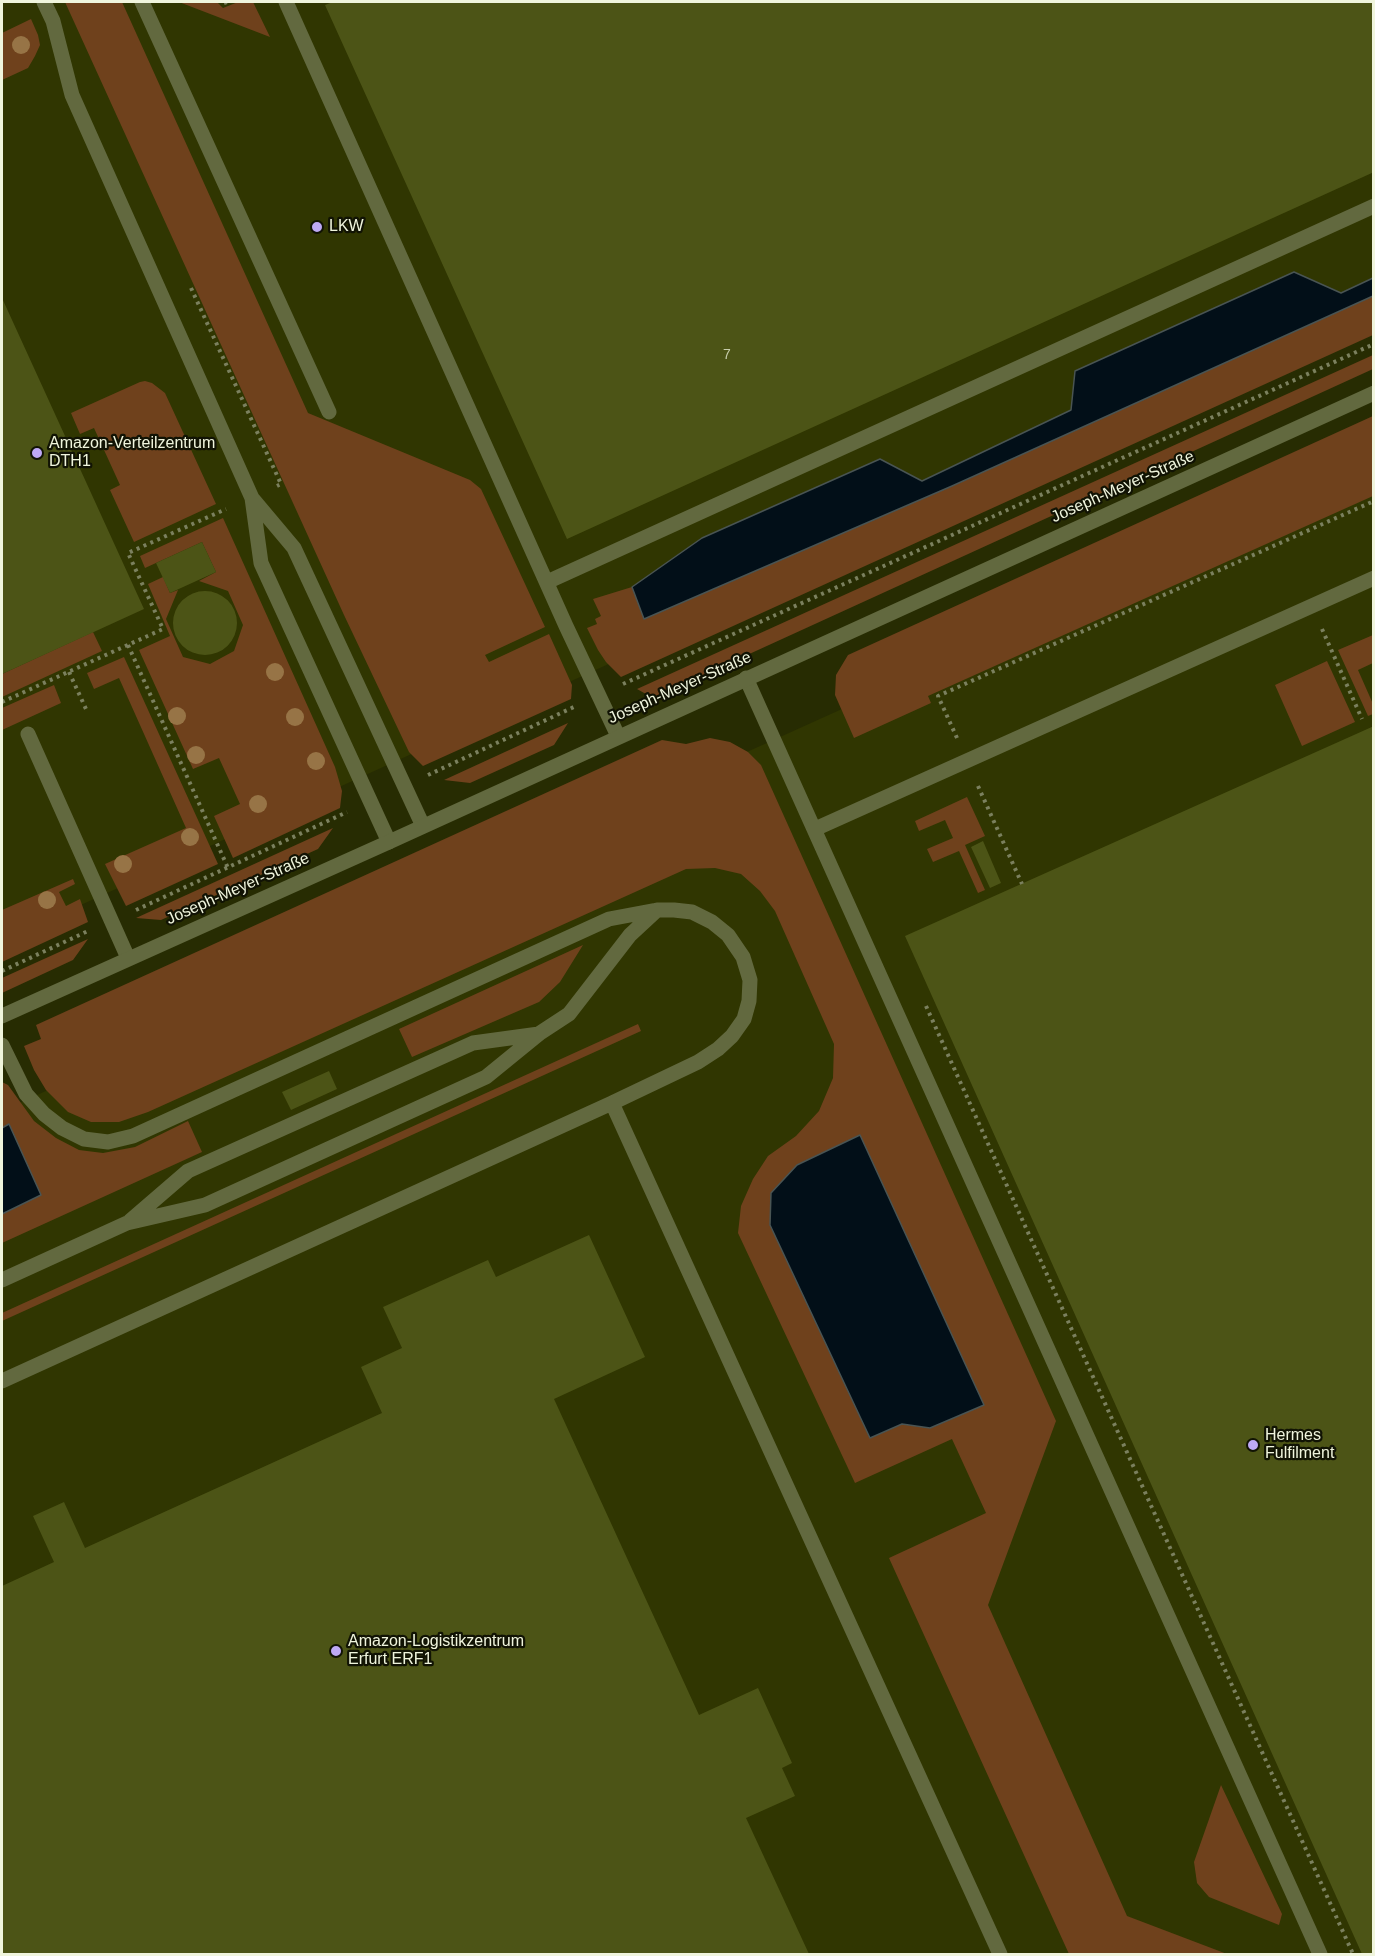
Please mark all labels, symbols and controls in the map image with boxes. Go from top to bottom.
place label: LKW [329,217,364,237]
marker: LKW [310,220,324,234]
house number: 7 [723,347,731,363]
place label: Amazon-Verteilzentrum DTH1 [49,434,215,472]
marker: Amazon-Verteilzentrum DTH1 [30,446,44,460]
street label: Joseph-Meyer-Straße [1048,447,1198,527]
street label: Joseph-Meyer-Straße [605,648,755,728]
street label: Joseph-Meyer-Straße [163,849,313,929]
place label: Hermes Fulfilment [1265,1426,1334,1464]
marker: Hermes Fulfilment [1246,1438,1260,1452]
place label: Amazon-Logistikzentrum Erfurt ERF1 [348,1632,524,1670]
marker: Amazon-Logistikzentrum Erfurt ERF1 [329,1644,343,1658]

